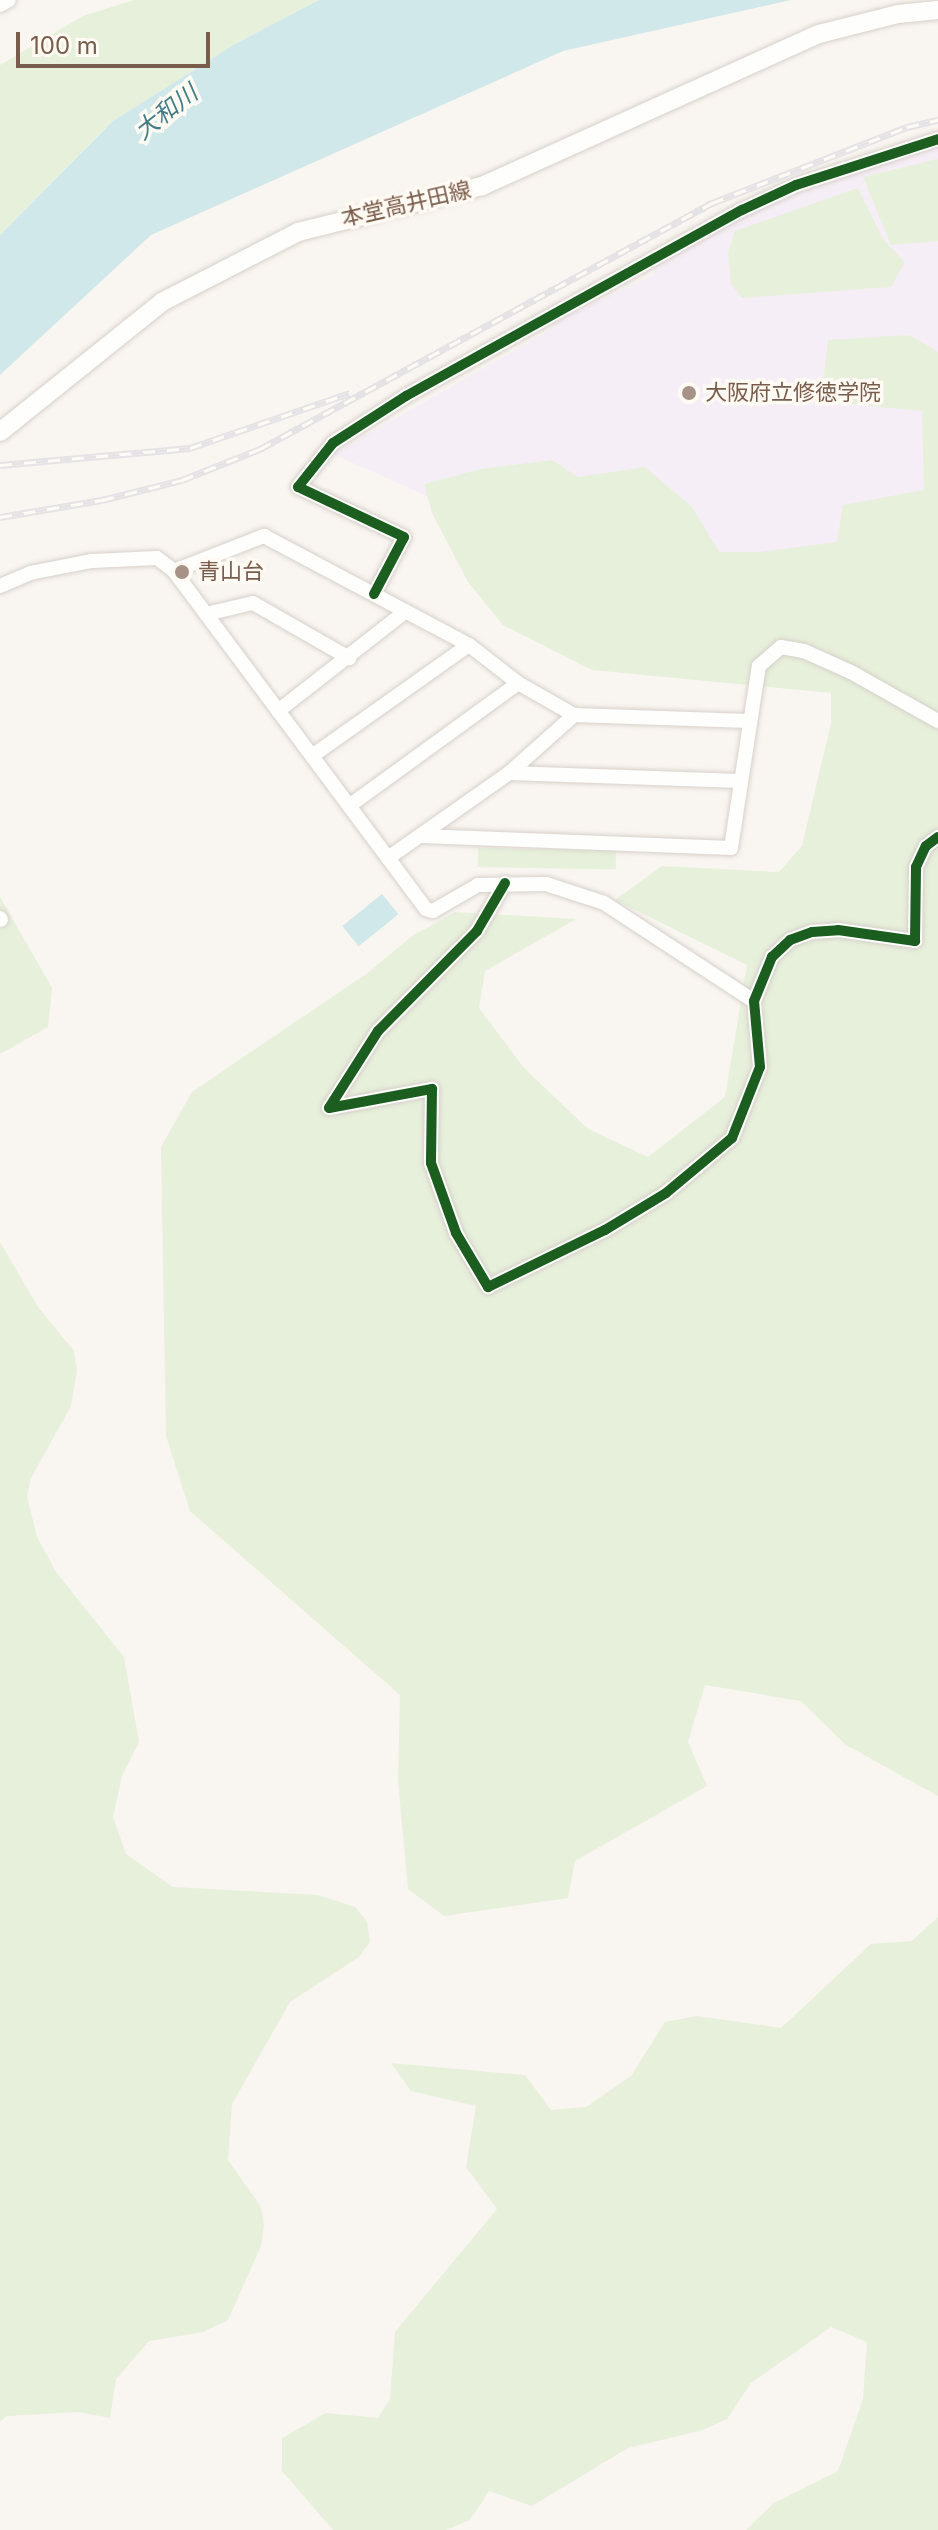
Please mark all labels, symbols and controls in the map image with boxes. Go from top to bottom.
scale bar [20,16,214,66]
text: 100 m [30,31,98,60]
water label: 大和川 [129,78,203,146]
street label: 本堂高井田線 [339,176,473,232]
place label: 大阪府立修徳学院 [705,380,881,406]
marker: 大阪府立修徳学院 [680,384,698,402]
place label: 青山台 [198,559,264,585]
marker: 青山台 [173,563,191,581]

